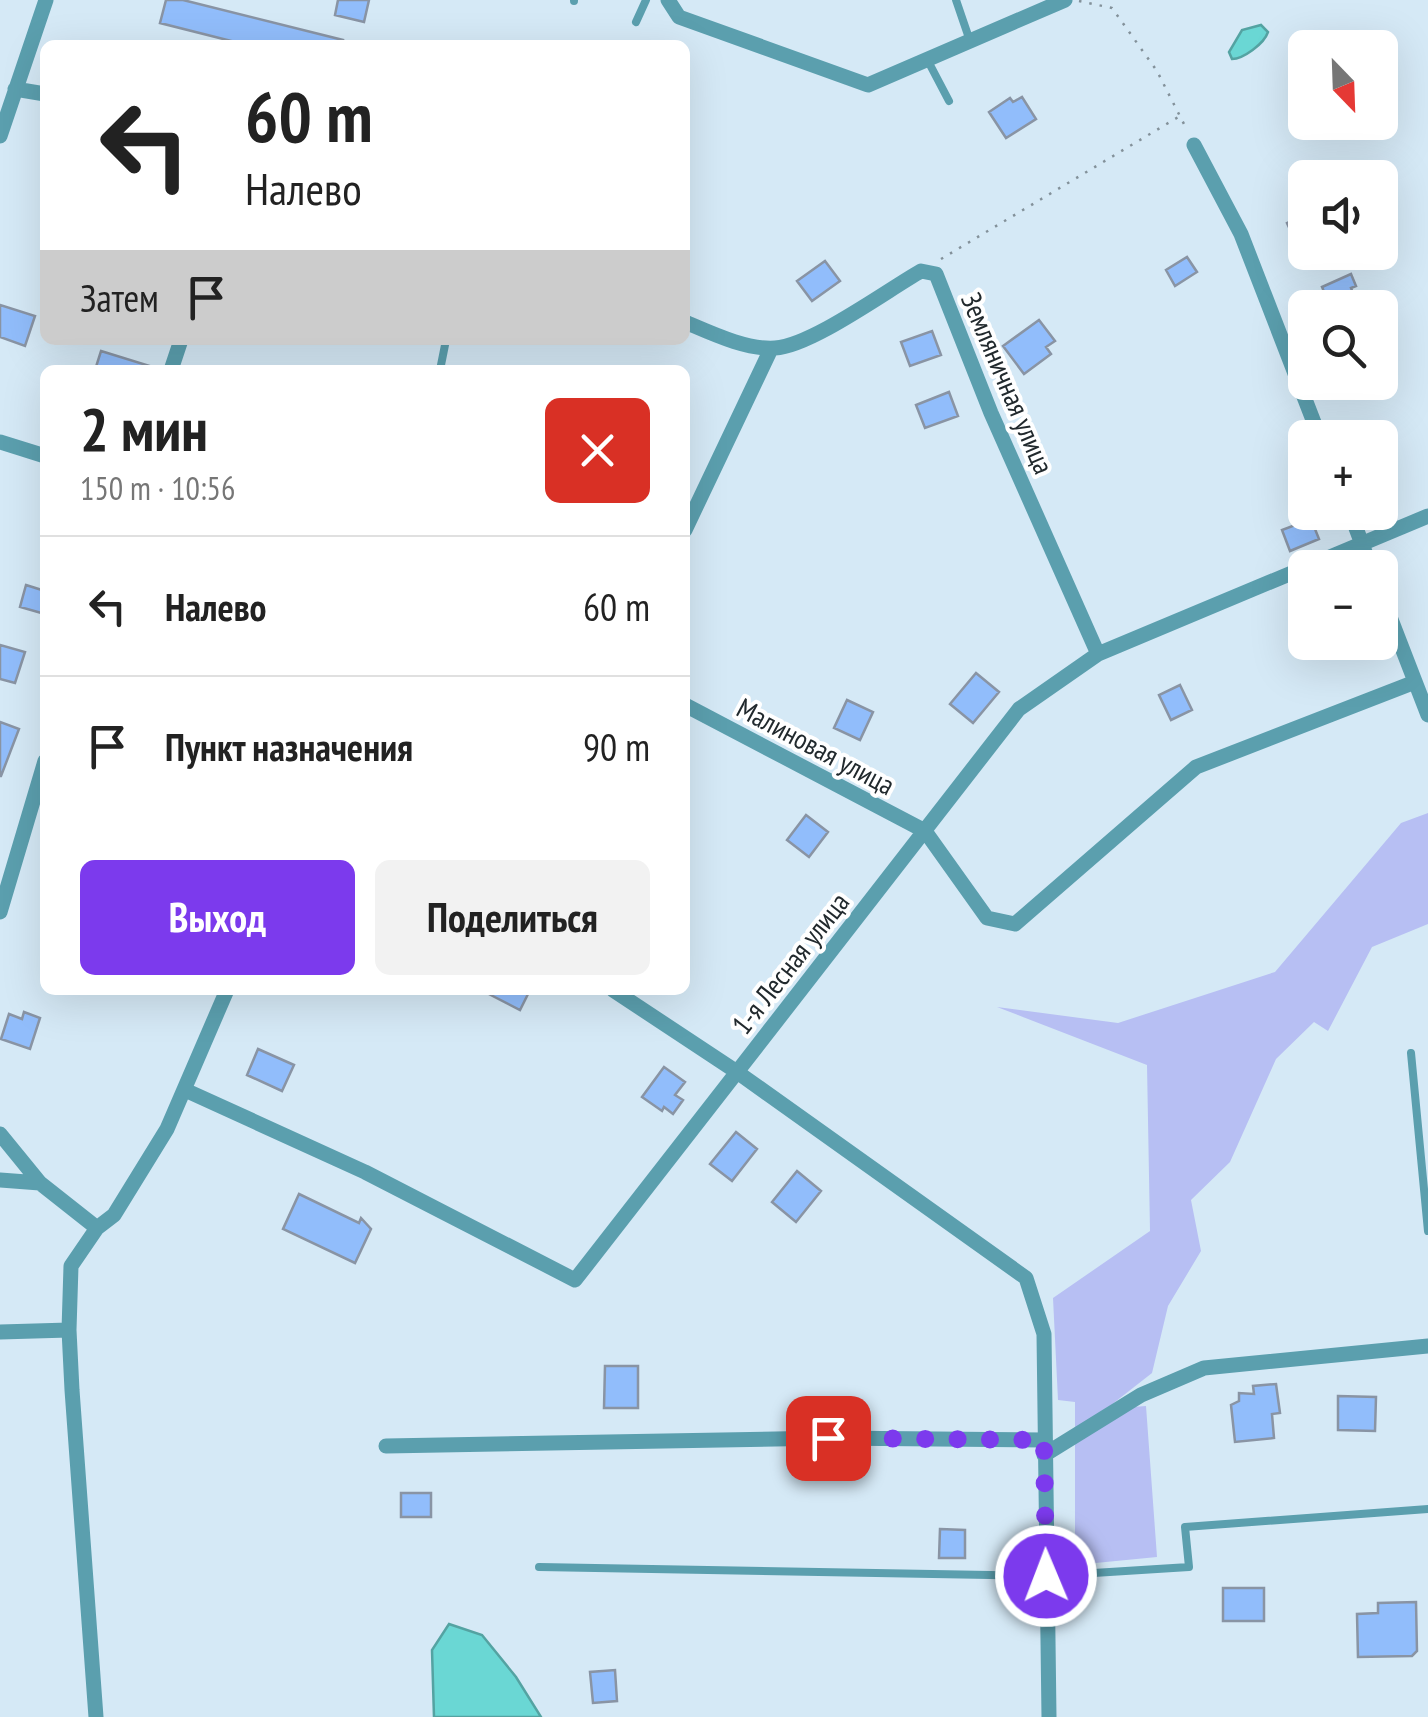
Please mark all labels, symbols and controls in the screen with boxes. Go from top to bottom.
north arrow [1288,30,1398,140]
map controls [1288,30,1398,660]
text: 60 m [245,71,373,161]
icon: left [80,80,210,210]
text: Налево [245,159,362,217]
button: sound [1288,160,1398,270]
icon: arrive [179,270,234,325]
text: Затем [80,273,159,322]
street label: Земляничная улица [953,287,1063,479]
button: search [1288,290,1398,400]
text: 2 мин [80,390,208,468]
button: close [545,398,650,503]
button: + [1288,420,1398,530]
text: 150 m · 10:56 [80,467,235,509]
button: − [1288,550,1398,660]
icon: left [80,579,135,634]
text: Налево [165,582,266,631]
text: 60 m [583,582,650,631]
street label: Малиновая улица [731,689,901,803]
icon: arrive [80,719,135,774]
text: Пункт назначения [165,722,413,771]
text: 90 m [583,722,650,771]
button: Выход [80,860,355,975]
button: Поделиться [375,860,650,975]
street label: 1-я Лесная улица [723,885,857,1041]
pin [786,1396,871,1481]
icon: arrive [801,1411,856,1466]
position arrow [994,1524,1098,1628]

